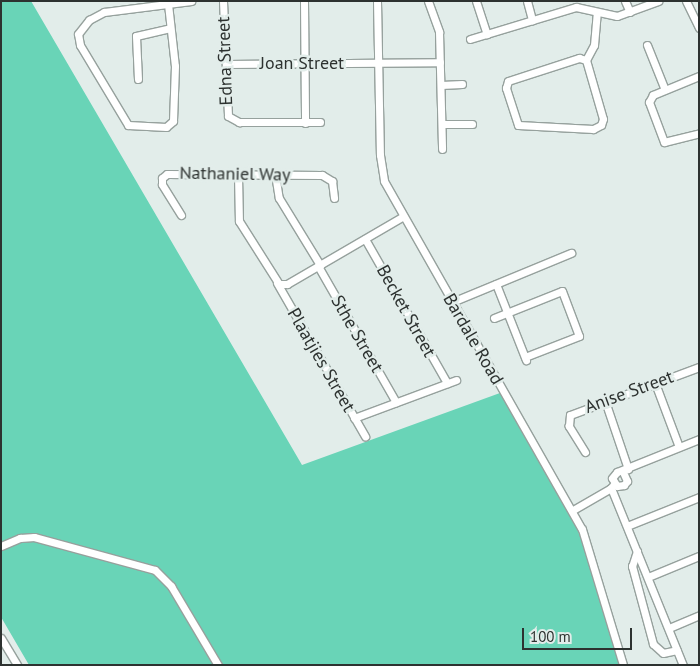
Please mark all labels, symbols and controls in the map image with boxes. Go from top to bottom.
street label: Edna Street [213,16,237,106]
street label: Joan Street [260,52,344,74]
street label: Nathaniel Way [179,162,291,186]
street label: Becket Street [372,261,440,361]
street label: Bardale Road [438,290,508,388]
street label: Sthe Street [326,292,388,376]
street label: Plaatjies Street [283,304,359,416]
street label: Anise Street [582,366,676,418]
scale bar [525,618,635,650]
text: 100 m [530,627,571,646]

